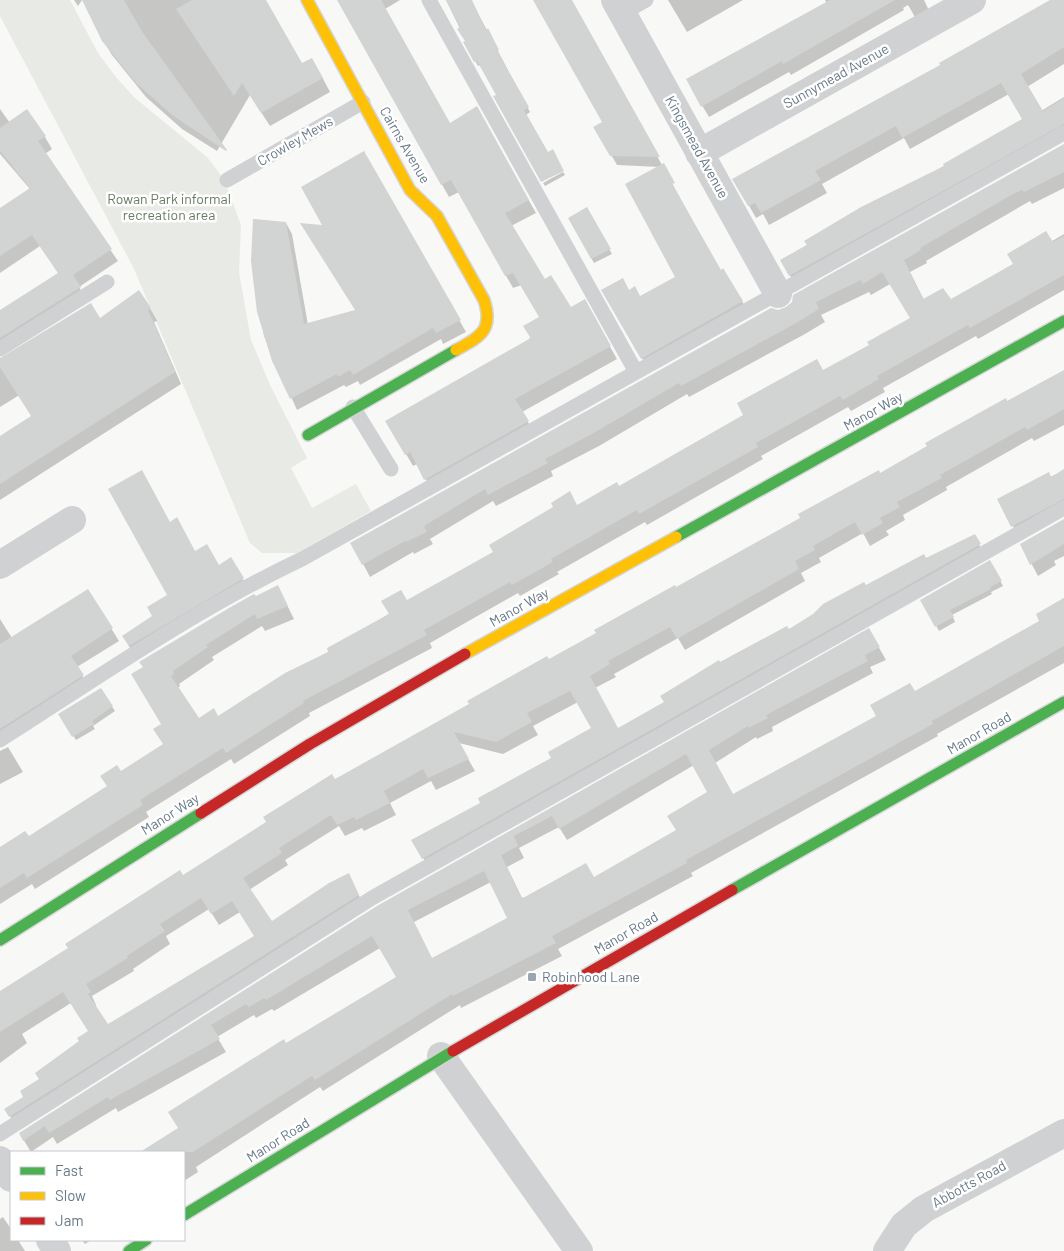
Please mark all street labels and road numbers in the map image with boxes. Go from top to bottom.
street label: Sunnymead Avenue [780,40,892,112]
street label: Kingsmead Avenue [662,92,733,201]
street label: Cairns Avenue [377,103,434,186]
street label: Crowley Mews [254,112,336,169]
street label: Manor Way [840,387,906,434]
street label: Manor Way [486,583,552,630]
street label: Manor Road [944,707,1014,758]
street label: Manor Way [138,789,202,838]
street label: Manor Road [591,907,661,958]
street label: Manor Road [243,1114,312,1166]
street label: Abbotts Road [929,1156,1009,1211]

